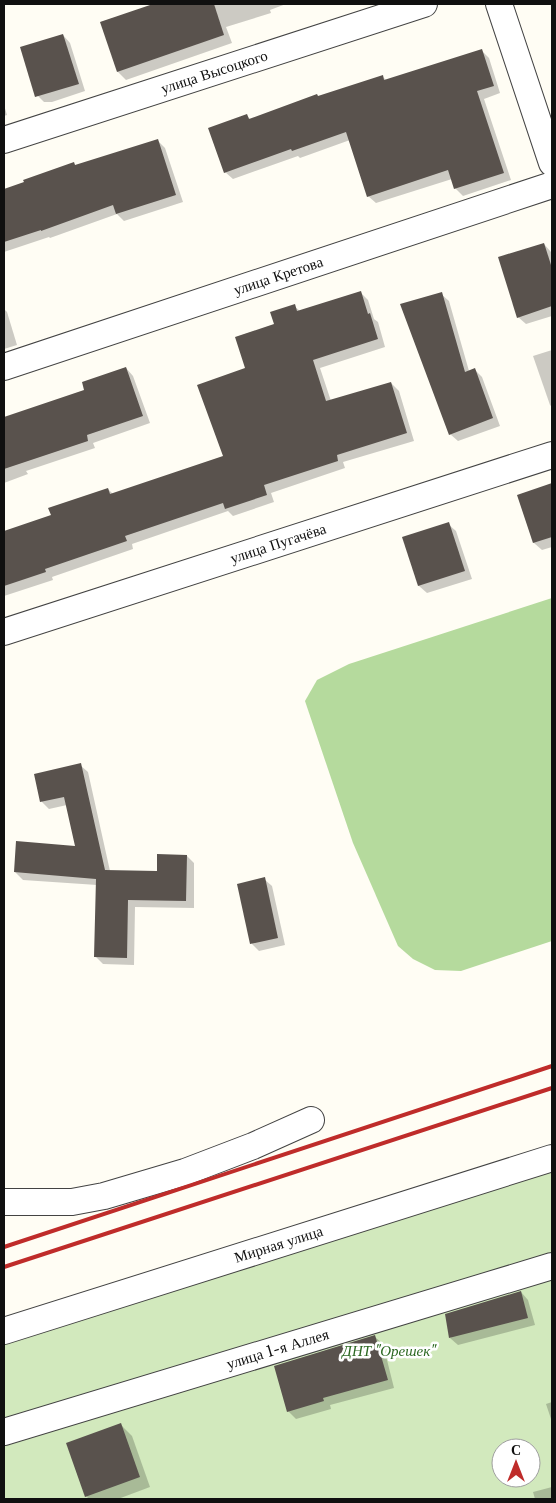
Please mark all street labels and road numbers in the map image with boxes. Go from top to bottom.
street label: улица Высоцкого [158,45,270,98]
street label: улица Кретова [231,252,326,299]
street label: улица Пугачёва [228,519,329,567]
street label: Мирная улица [232,1221,325,1267]
street label: улица 1-я Аллея [224,1324,331,1373]

